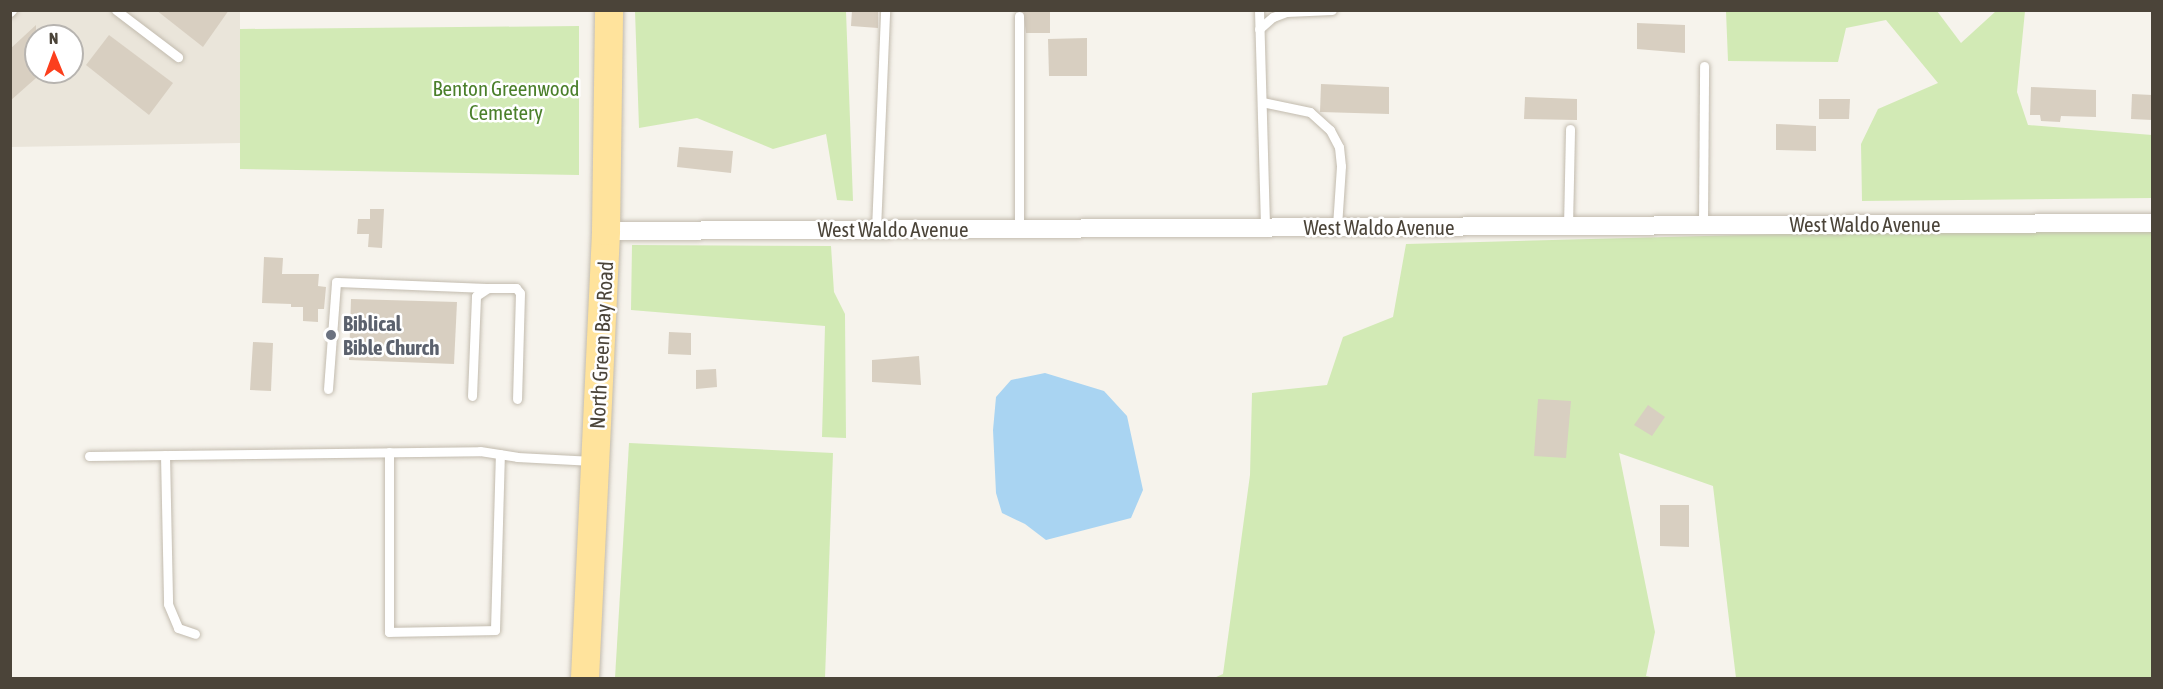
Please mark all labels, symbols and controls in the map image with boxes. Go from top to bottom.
north arrow [24,24,84,84]
text: N [49,29,59,47]
park label: Benton Greenwood Cemetery [433,75,579,125]
street label: West Waldo Avenue [1789,211,1941,237]
street label: West Waldo Avenue [1303,214,1455,240]
street label: West Waldo Avenue [817,216,969,242]
street label: North Green Bay Road [584,260,618,430]
place label: Biblical Bible Church [343,310,439,360]
marker: Biblical Bible Church [324,328,338,342]

